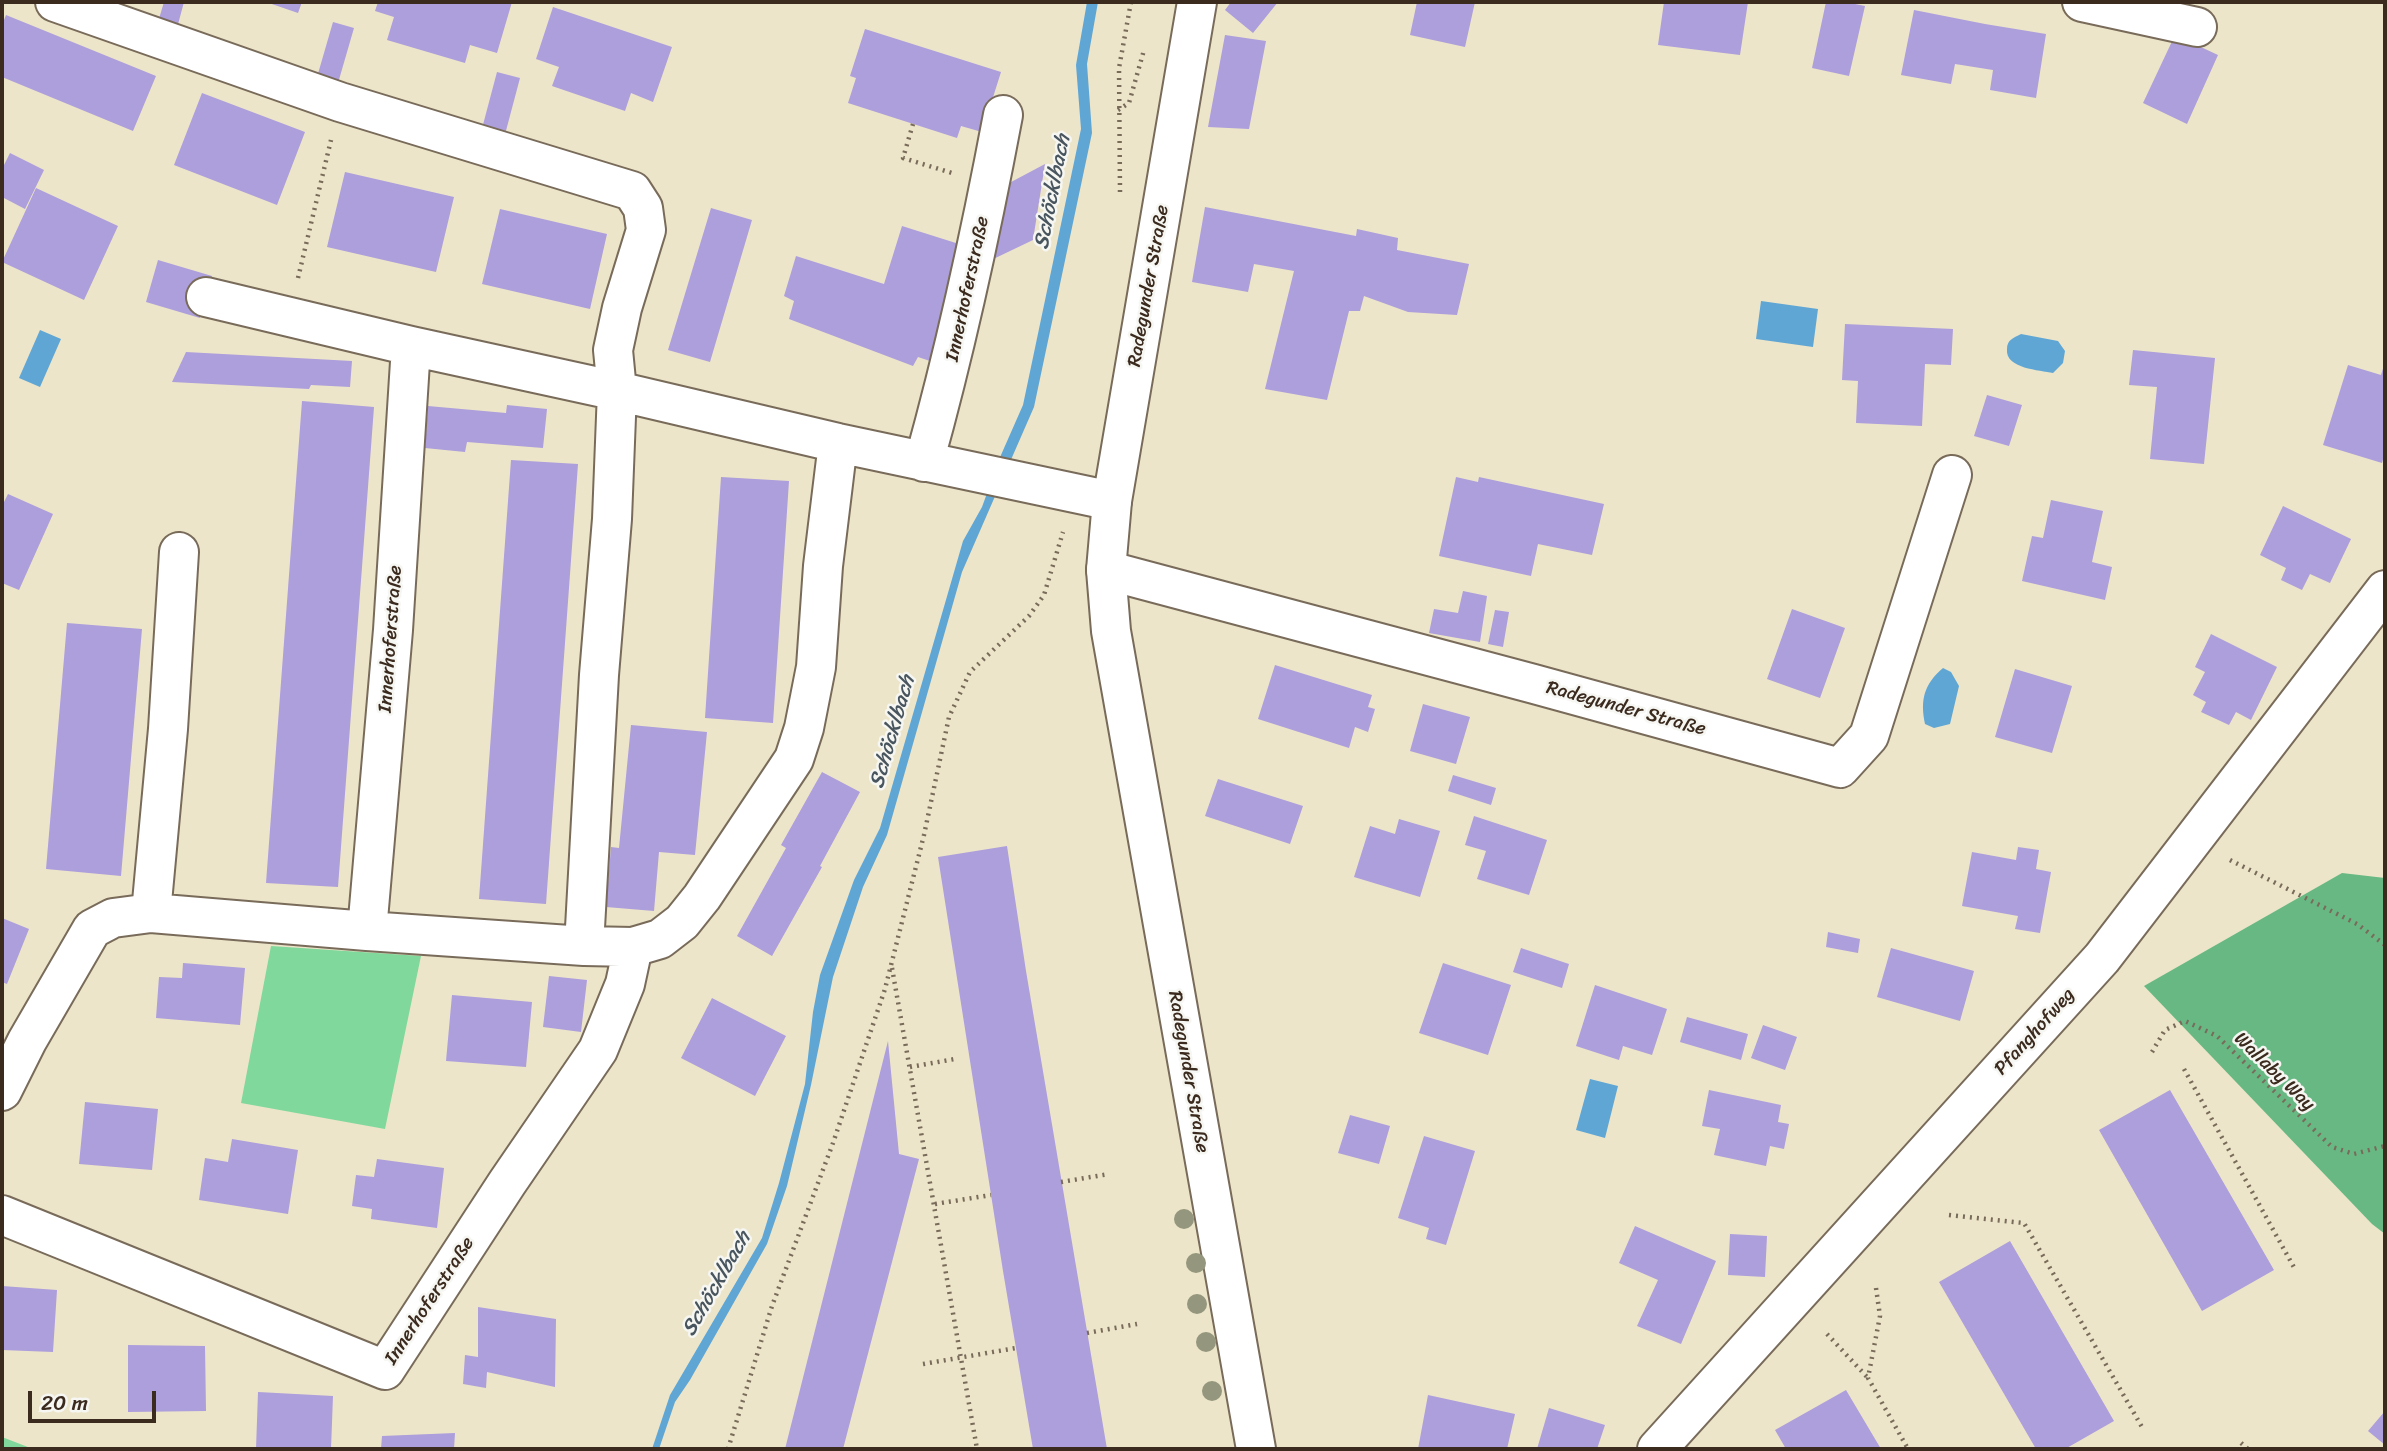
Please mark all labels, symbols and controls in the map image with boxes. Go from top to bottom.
water label: Schöcklbach [1030,133,1076,251]
street label: Radegunder Straße [1124,203,1174,369]
street label: Innerhoferstraße [942,214,994,364]
street label: Innerhoferstraße [374,565,408,713]
water label: Schöcklbach [865,673,921,791]
street label: Radegunder Straße [1544,677,1708,741]
street label: Pfanghofweg [1990,984,2080,1080]
street label: Radegunder Straße [1163,989,1213,1155]
street label: Wallaby Way [2229,1028,2319,1116]
water label: Schöcklbach [677,1227,757,1341]
street label: Innerhoferstraße [380,1233,480,1369]
scale bar [32,1378,159,1422]
text: 20 m [41,1384,88,1422]

